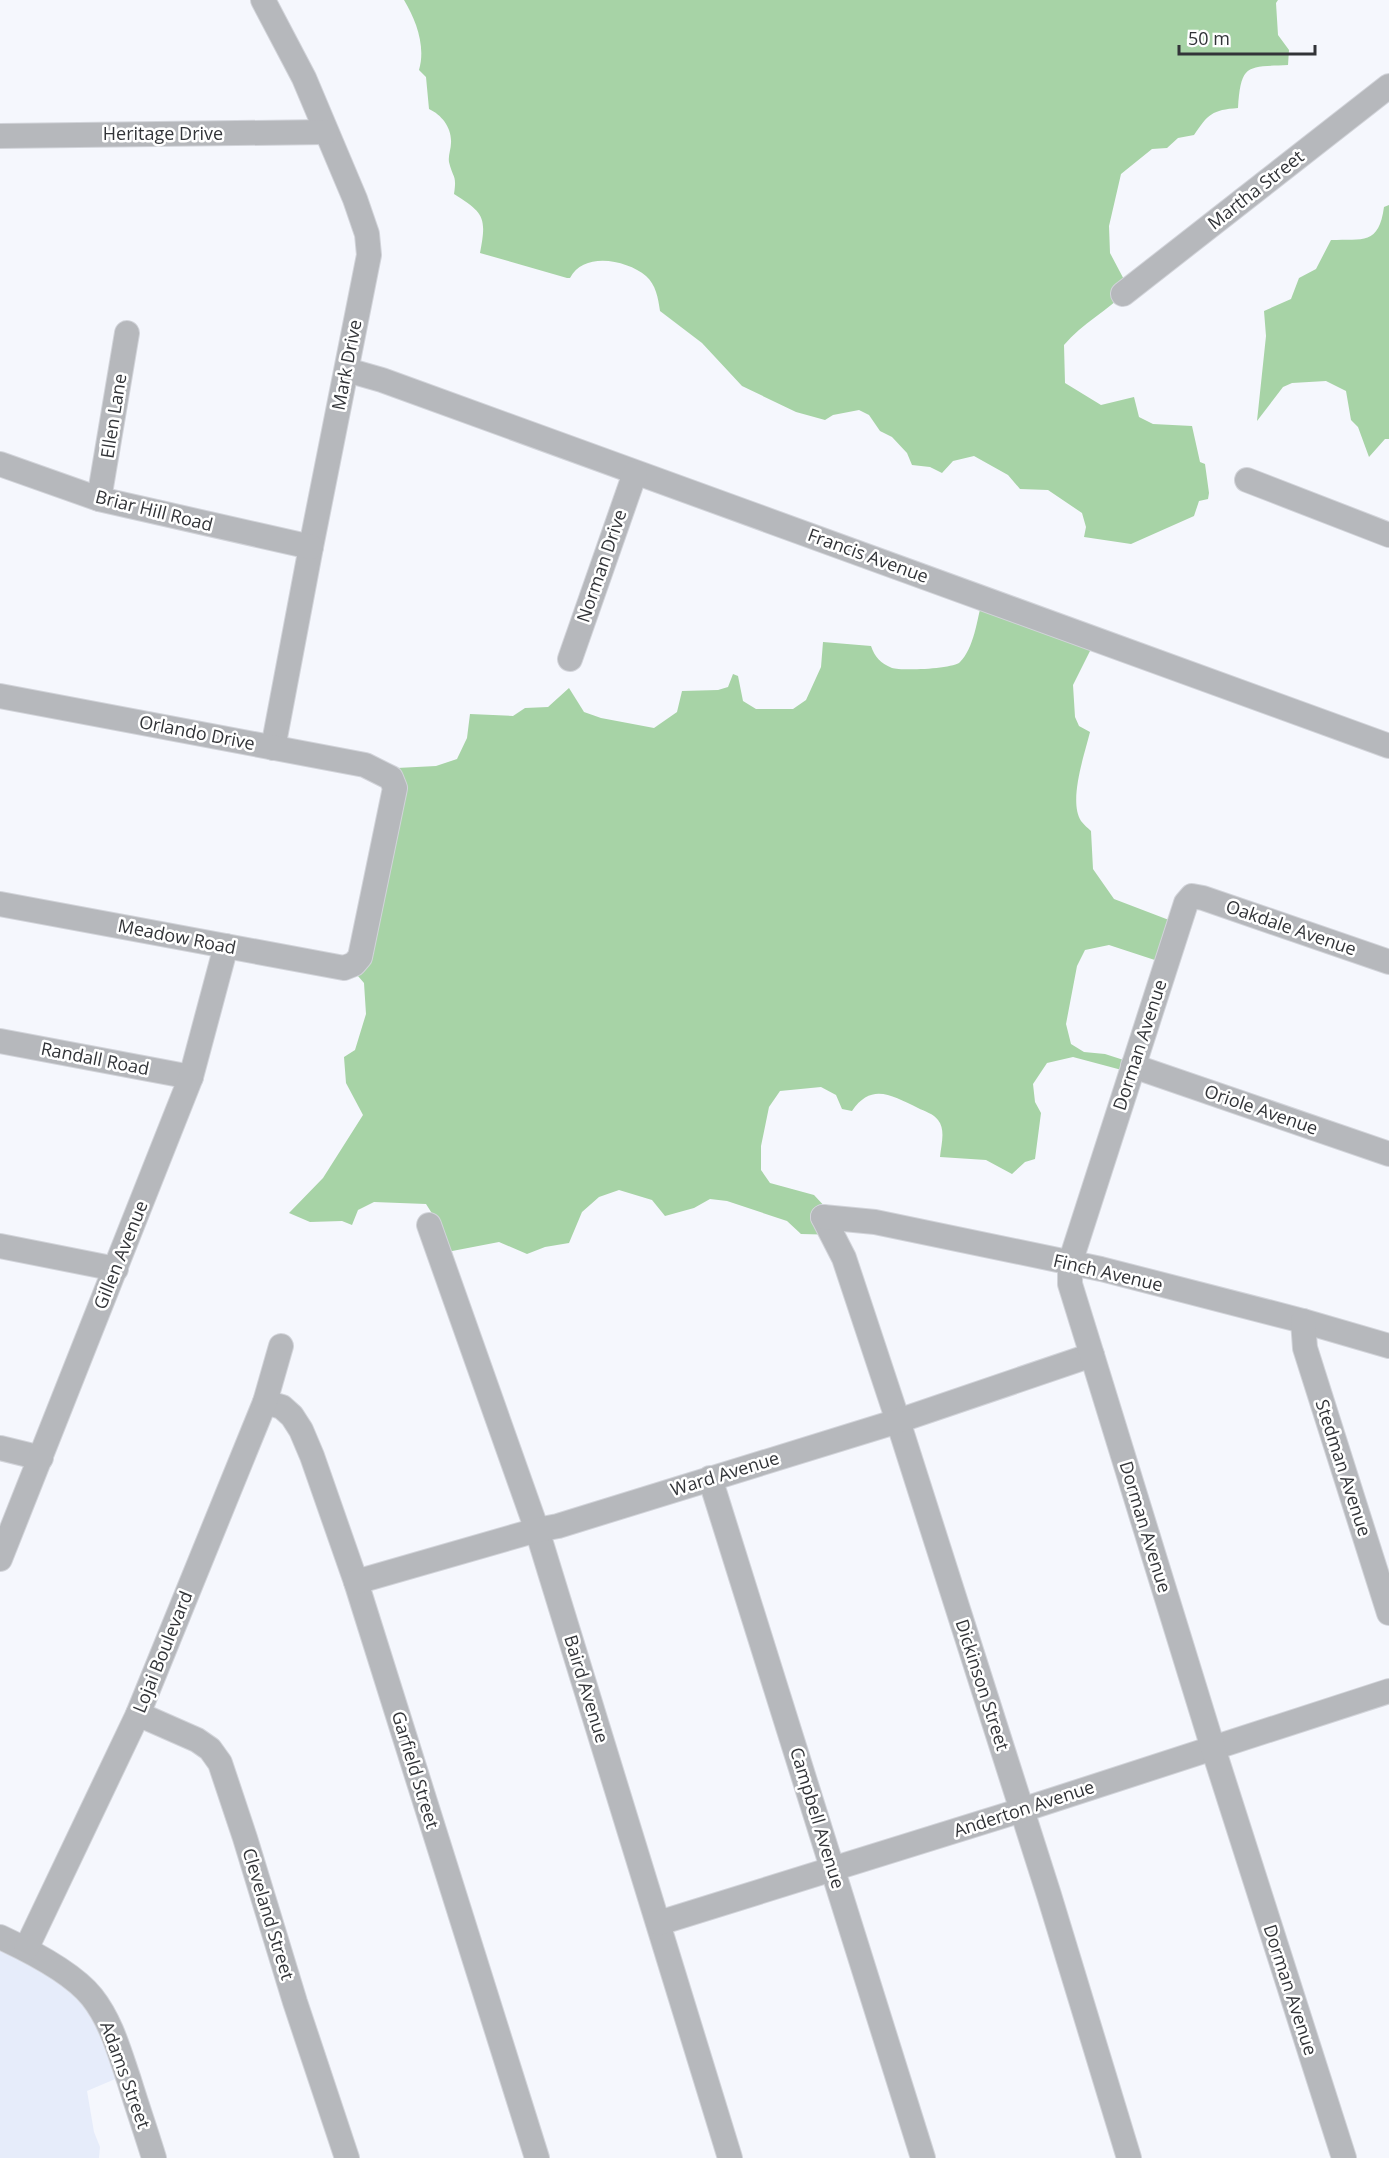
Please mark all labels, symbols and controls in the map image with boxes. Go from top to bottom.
scale bar [1179,18,1316,56]
text: 50 m [1188,26,1230,50]
street label: Heritage Drive [103,121,223,145]
street label: Martha Street [1202,144,1308,234]
street label: Mark Drive [325,317,367,412]
street label: Ellen Lane [94,372,132,460]
street label: Briar Hill Road [93,484,215,536]
street label: Norman Drive [570,506,632,625]
street label: Francis Avenue [805,522,932,588]
street label: Orlando Drive [137,709,257,755]
street label: Oakdale Avenue [1223,893,1360,961]
street label: Meadow Road [116,913,238,959]
street label: Dorman Avenue [1107,976,1172,1113]
street label: Randall Road [39,1036,151,1080]
street label: Oriole Avenue [1201,1078,1321,1140]
street label: Gillen Avenue [87,1197,153,1313]
street label: Finch Avenue [1051,1248,1165,1296]
street label: Stedman Avenue [1311,1396,1377,1539]
street label: Ward Avenue [667,1445,782,1501]
street label: Dorman Avenue [1115,1458,1177,1595]
street label: Lojai Boulevard [127,1587,197,1716]
street label: Dickinson Street [950,1616,1015,1753]
street label: Baird Avenue [559,1632,615,1746]
street label: Garfield Street [387,1708,445,1831]
street label: Campbell Avenue [785,1744,851,1891]
street label: Anderton Avenue [950,1774,1097,1842]
street label: Cleveland Street [238,1845,300,1983]
street label: Dorman Avenue [1258,1921,1323,2058]
street label: Adams Street [95,2018,156,2132]

